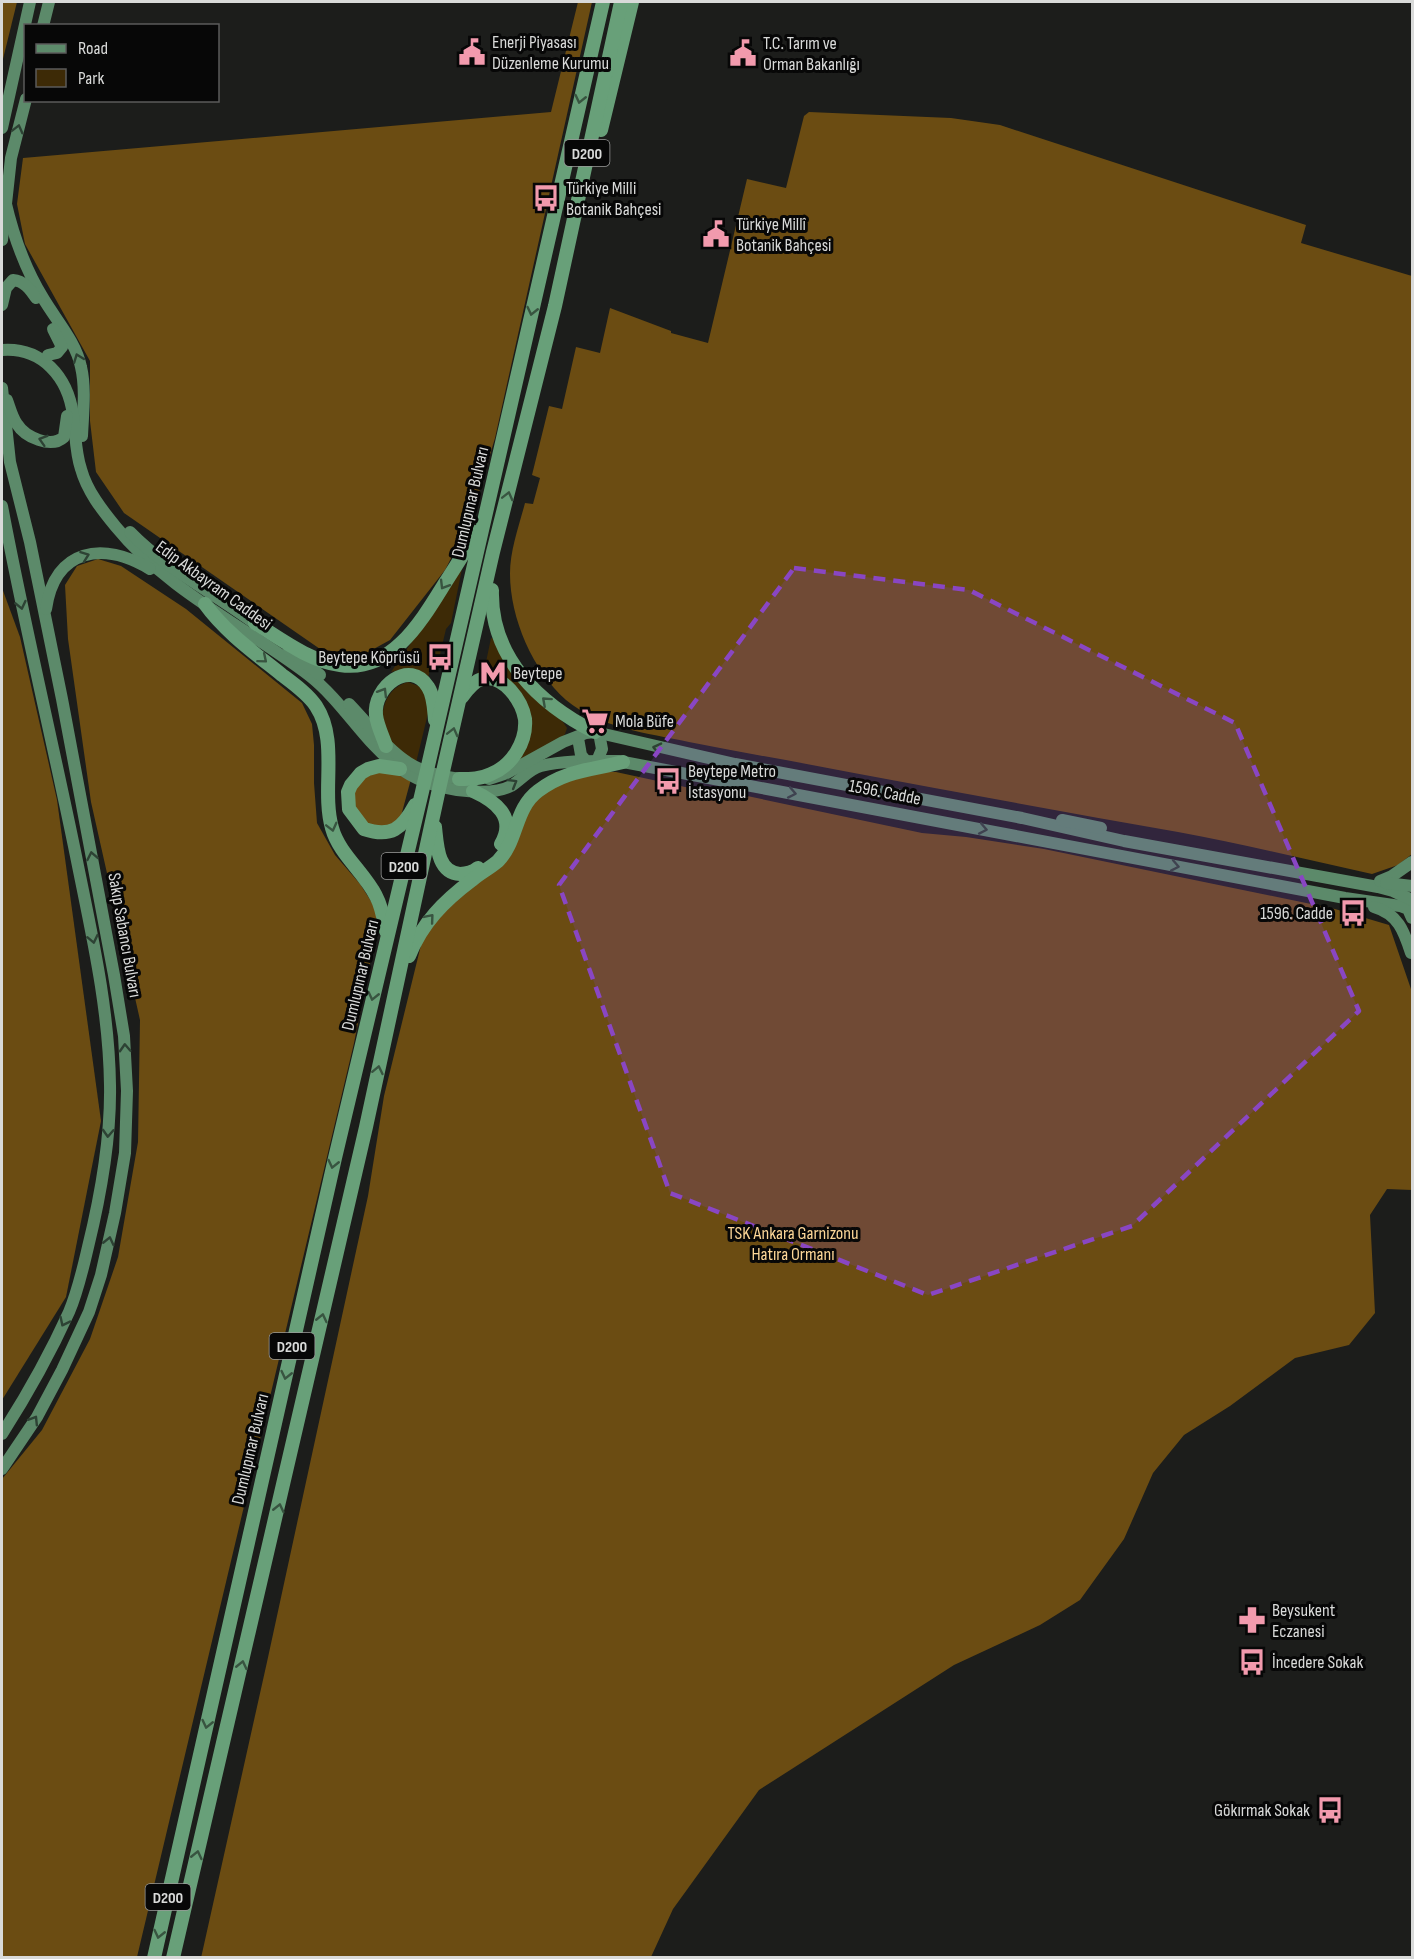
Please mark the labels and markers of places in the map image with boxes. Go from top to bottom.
place label: Enerji Piyasası Düzenleme Kurumu [492,32,609,74]
place label: T.C. Tarım ve Orman Bakanlığı [763,33,860,75]
public building icon: Enerji Piyasası Düzenleme Kurumu [457,37,487,67]
public building icon: T.C. Tarım ve Orman Bakanlığı [728,38,758,68]
place label: Türkiye Milli Botanik Bahçesi [566,178,661,220]
bus stop icon: Türkiye Milli Botanik Bahçesi [531,183,561,213]
place label: Türkiye Millî Botanik Bahçesi [736,214,831,256]
public building icon: Türkiye Millî Botanik Bahçesi [701,219,731,249]
bus stop icon: Beytepe Köprüsü [425,642,455,672]
place label: Beytepe Köprüsü [318,647,420,668]
metro station icon: Beytepe [478,658,508,688]
place label: Beytepe [513,663,562,684]
supermarket icon: Mola Büfe [580,706,610,736]
place label: Mola Büfe [615,711,674,732]
place label: Beytepe Metro İstasyonu [688,761,776,803]
bus stop icon: Beytepe Metro İstasyonu [653,766,683,796]
bus stop icon: 1596. Cadde [1338,898,1368,928]
place label: 1596. Cadde [1260,903,1333,924]
place label: Beysukent Eczanesi [1272,1600,1336,1642]
pharmacy icon: Beysukent Eczanesi [1237,1605,1267,1635]
bus stop icon: İncedere Sokak [1237,1647,1267,1677]
place label: İncedere Sokak [1272,1652,1363,1673]
bus stop icon: Gökırmak Sokak [1315,1795,1345,1825]
place label: Gökırmak Sokak [1214,1800,1310,1821]

